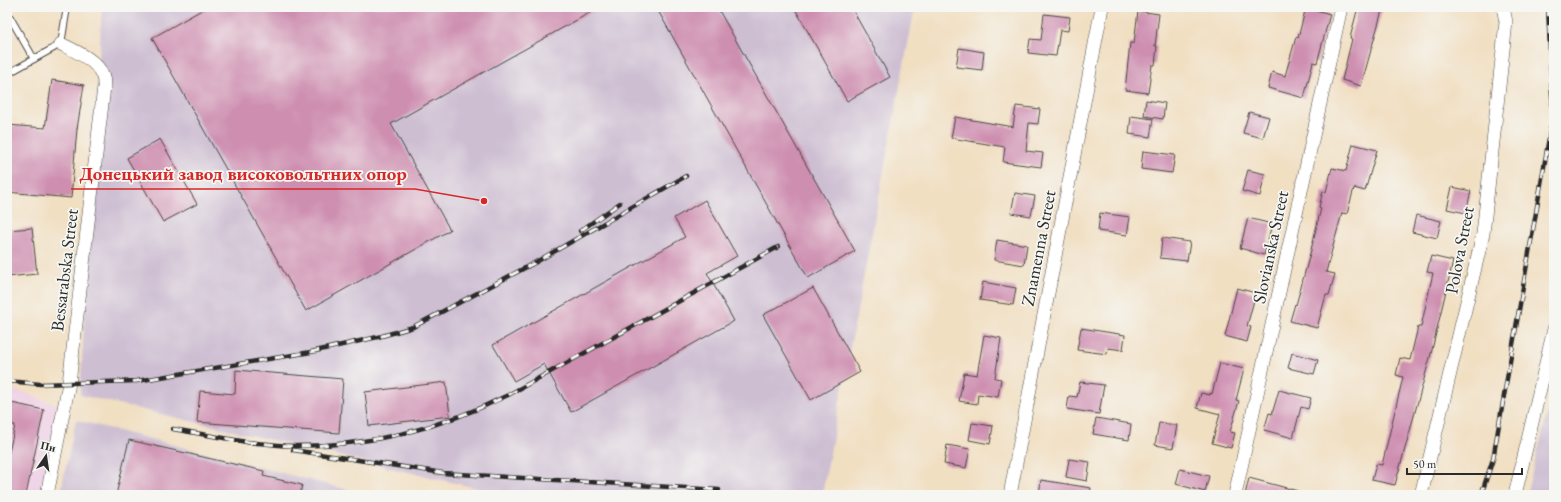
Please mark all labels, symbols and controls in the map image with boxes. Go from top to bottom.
callout: Донецький завод високовольтних опор [71,158,415,189]
text: Донецький завод високовольтних опор [79,161,407,186]
street label: Znamenna Street [1015,188,1061,308]
street label: Slovianska Street [1247,188,1293,306]
street label: Polova Street [1439,204,1479,296]
street label: Bessarabska Street [45,207,83,333]
north arrow [26,436,66,476]
text: Пн [39,438,58,455]
scale bar [1407,450,1522,476]
text: 50 m [1413,456,1437,472]

